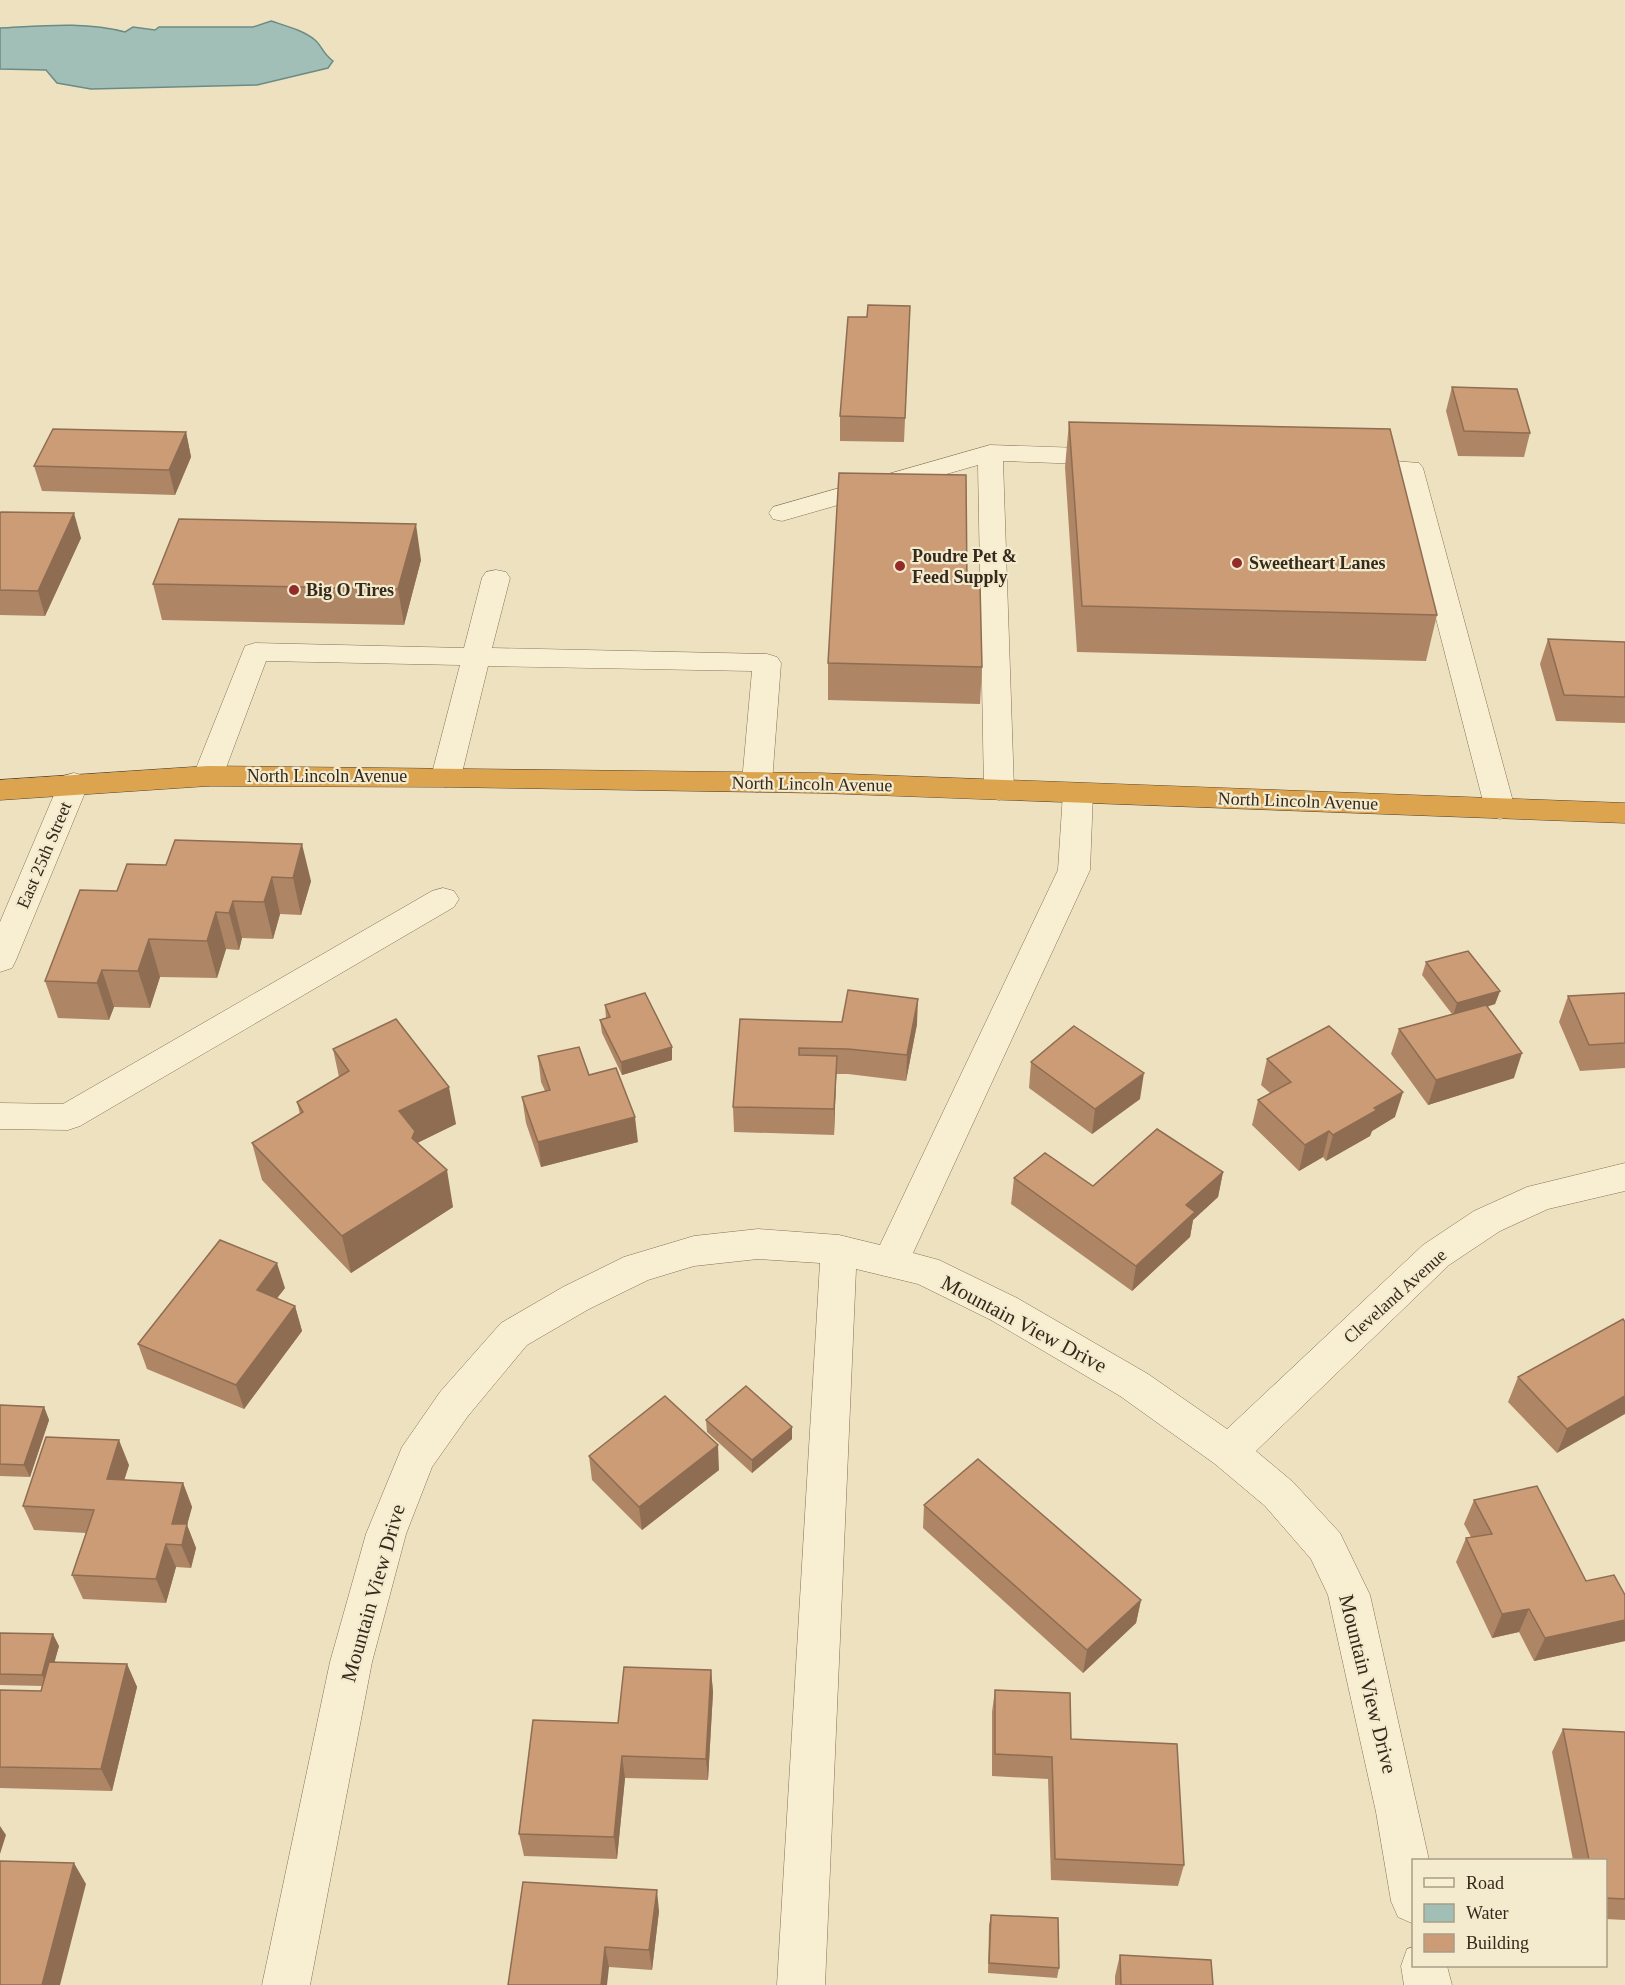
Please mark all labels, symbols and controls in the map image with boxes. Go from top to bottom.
place label: Poudre Pet & Feed Supply [912,546,1017,587]
place label: Sweetheart Lanes [1249,553,1385,573]
marker: Sweetheart Lanes [1230,556,1244,570]
marker: Poudre Pet & Feed Supply [893,559,907,573]
place label: Big O Tires [306,580,394,600]
marker: Big O Tires [287,583,301,597]
street label: North Lincoln Avenue [247,766,407,786]
street label: North Lincoln Avenue [732,773,892,795]
street label: North Lincoln Avenue [1217,788,1379,814]
street label: East 25th Street [13,799,75,911]
street label: Cleveland Avenue [1340,1245,1450,1347]
street label: Mountain View Drive [937,1270,1111,1378]
street label: Mountain View Drive [336,1501,410,1685]
street label: Mountain View Drive [1334,1592,1402,1776]
legend [1412,1859,1607,1967]
text: Road [1466,1873,1504,1893]
text: Water [1466,1903,1509,1923]
text: Building [1466,1933,1529,1953]

